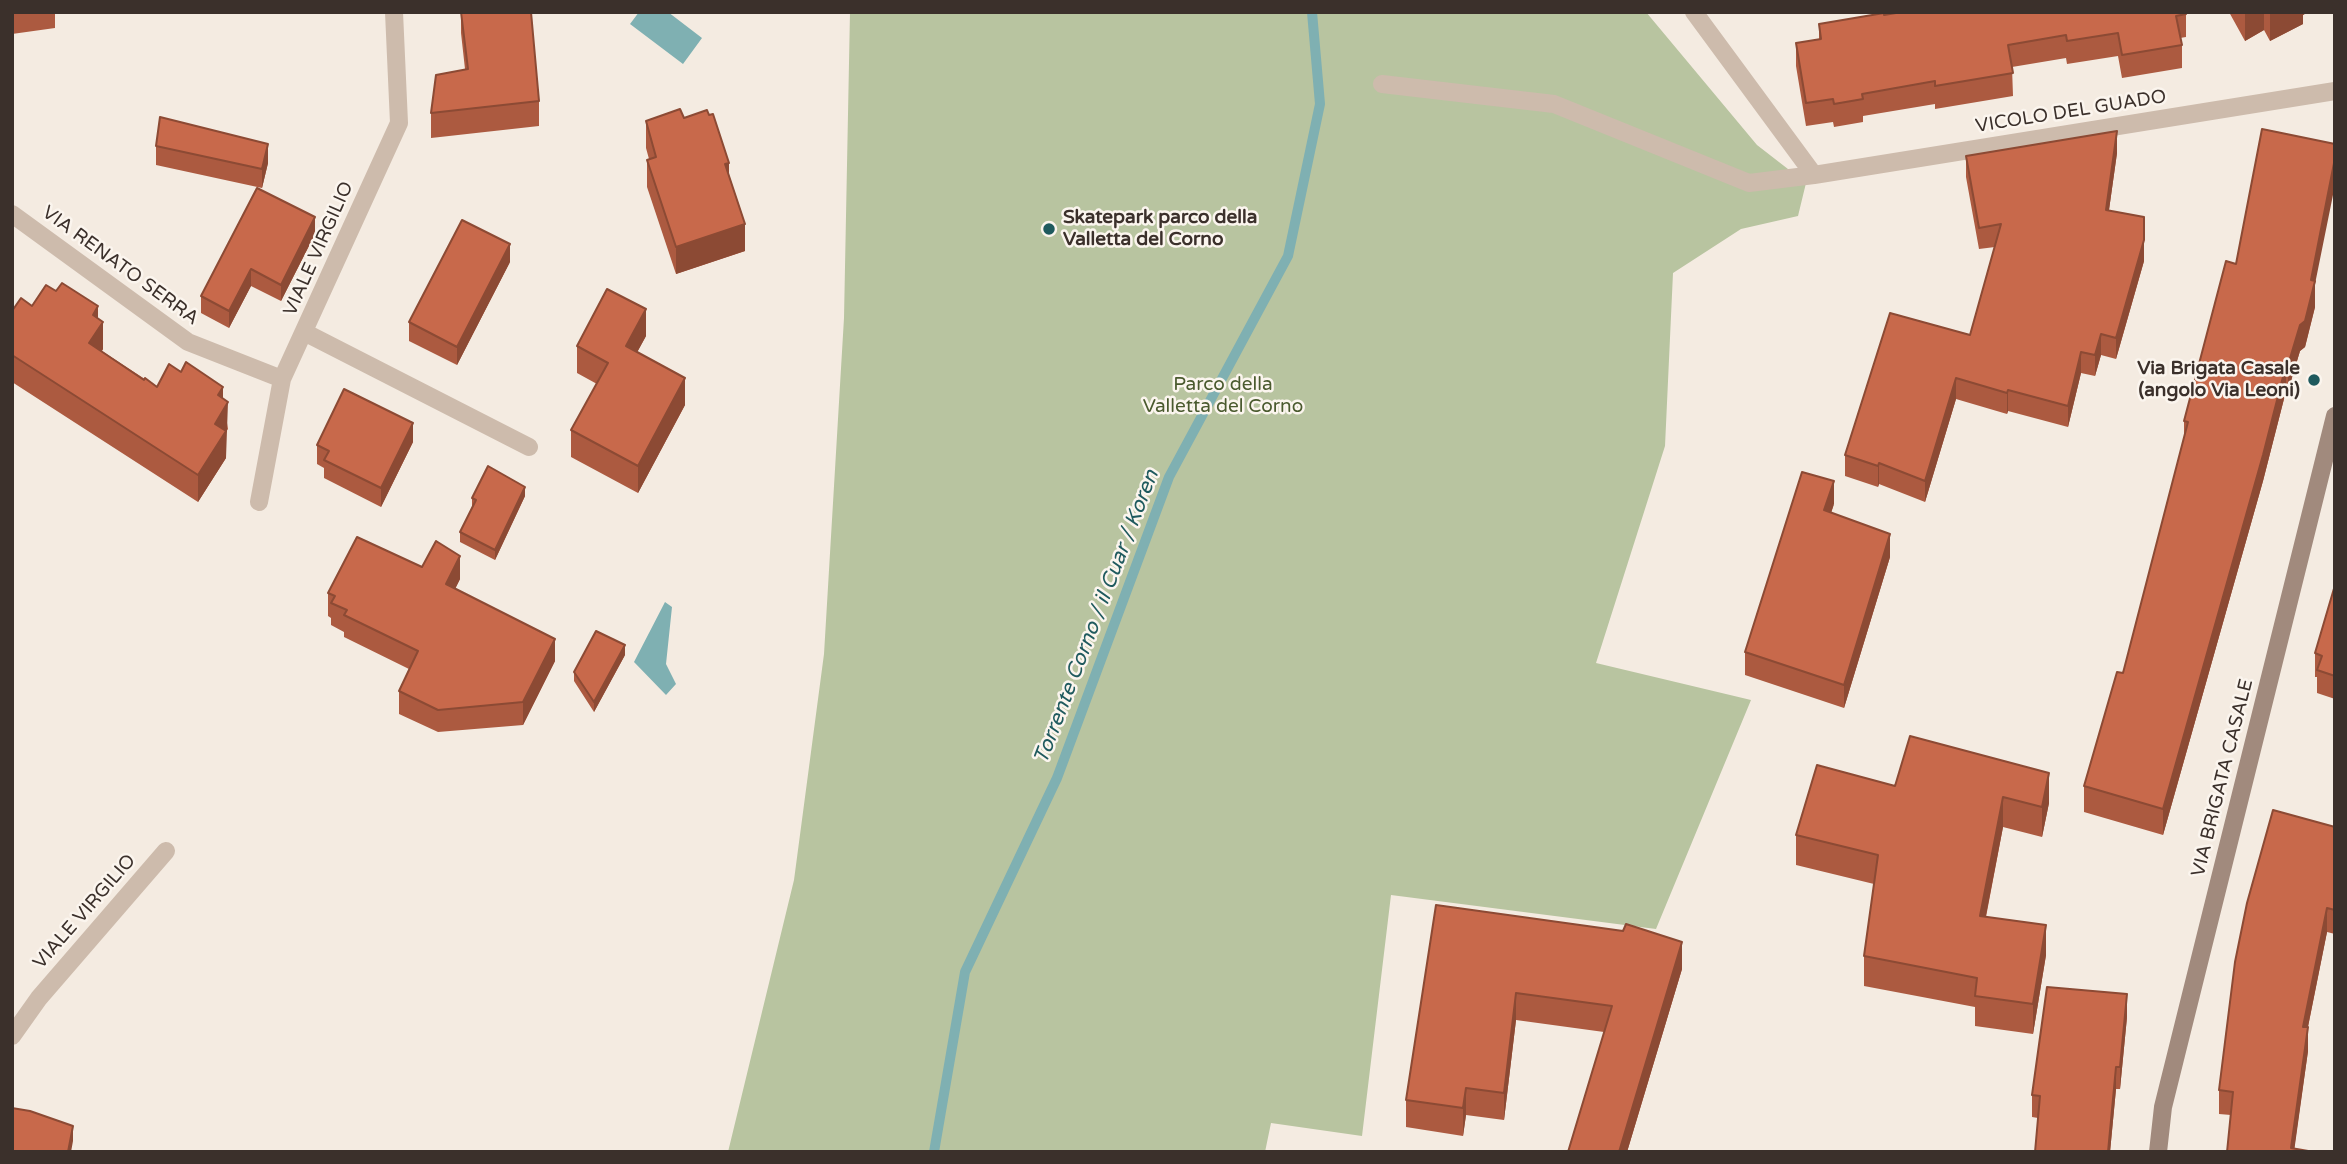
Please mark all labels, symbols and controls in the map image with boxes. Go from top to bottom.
street label: VICOLO DEL GUADO [1974,86,2168,138]
street label: VIALE VIRGILIO [279,178,359,320]
street label: VIA RENATO SERRA [37,201,203,331]
place label: Skatepark parco della Valletta del Corno [1063,207,1257,251]
marker: Skatepark parco della Valletta del Corno [1041,221,1057,237]
place label: Via Brigata Casale (angolo Via Leoni) [2137,358,2300,402]
marker: Via Brigata Casale (angolo Via Leoni) [2306,372,2322,388]
park label: Parco della Valletta del Corno [1143,374,1303,418]
water label: Torrente Corno / il Cuar / Koren [1029,466,1165,768]
street label: VIA BRIGATA CASALE [2187,677,2259,879]
street label: VIALE VIRGILIO [29,850,141,974]

